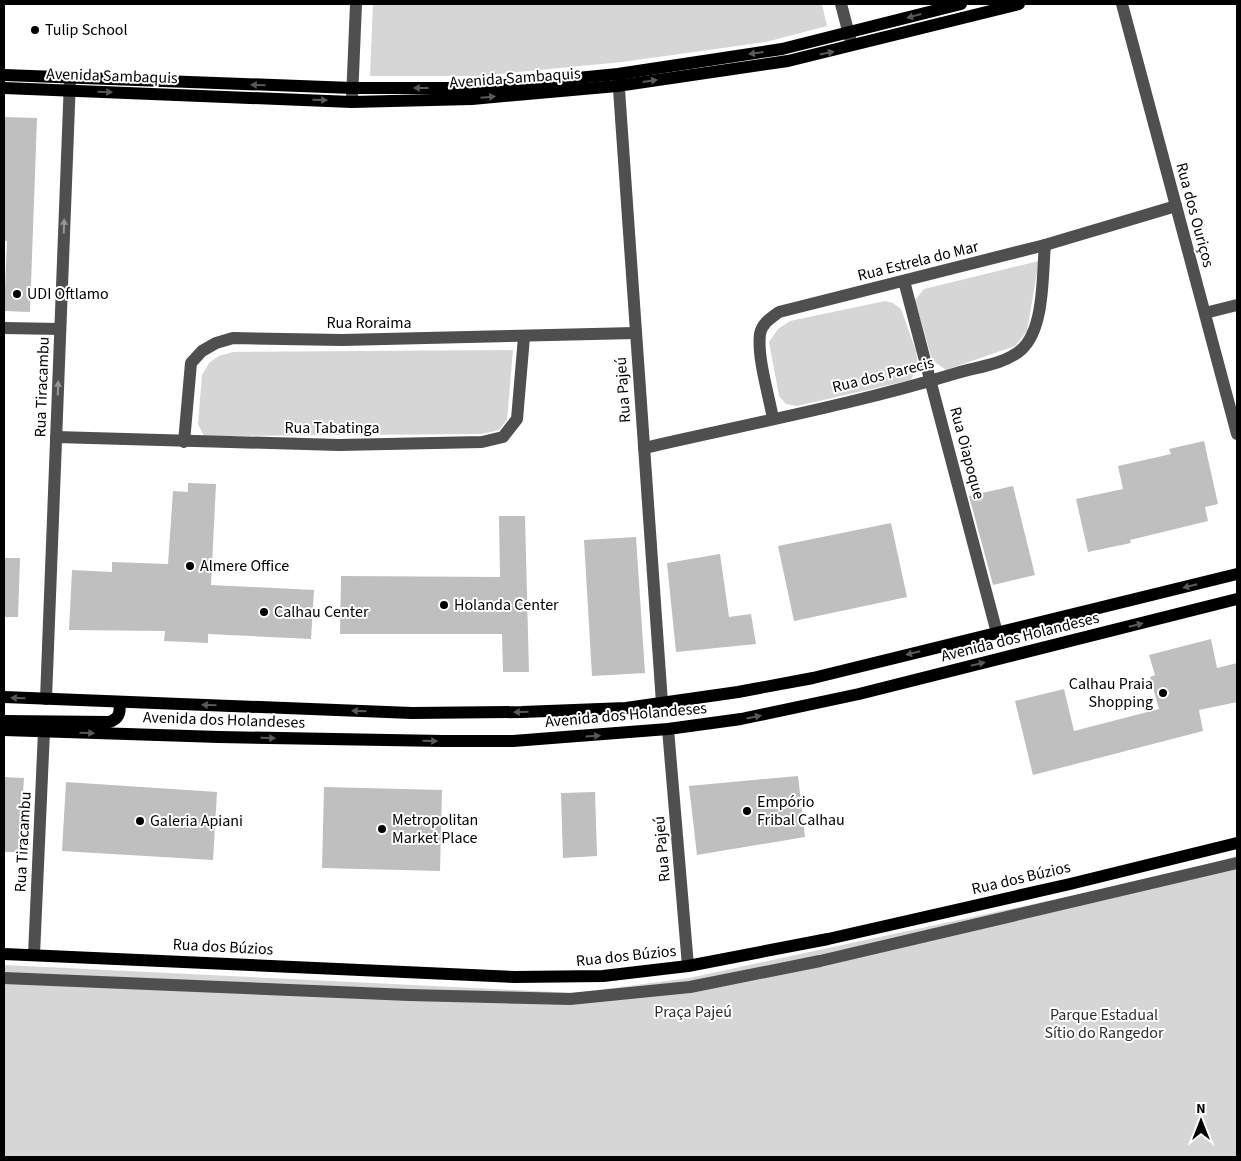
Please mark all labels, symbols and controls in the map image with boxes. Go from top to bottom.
one-way arrow [907,12,922,20]
place label: Tulip School [45,19,128,41]
marker: Tulip School [29,24,41,36]
one-way arrow [748,49,764,57]
one-way arrow [820,49,835,57]
street label: Avenida Sambaquis [449,62,582,94]
street label: Avenida Sambaquis [46,63,178,89]
one-way arrow [642,77,658,85]
one-way arrow [250,80,266,88]
one-way arrow [413,84,429,92]
one-way arrow [97,88,113,96]
one-way arrow [480,93,496,101]
one-way arrow [312,97,328,105]
street label: Rua dos Ouriços [1170,160,1220,270]
one-way arrow [60,218,68,234]
street label: Rua Estrela do Mar [855,235,981,287]
place label: UDI Oftlamo [27,283,109,305]
marker: UDI Oftlamo [11,288,23,300]
street label: Rua Roraima [326,312,412,334]
street label: Rua Tiracambu [29,336,55,438]
street label: Rua dos Parecis [830,352,936,398]
street label: Rua Pajeú [610,356,636,424]
one-way arrow [54,380,62,396]
street label: Rua Oiapoque [944,404,990,502]
street label: Rua Tabatinga [285,417,380,439]
place label: Almere Office [200,555,289,577]
marker: Almere Office [184,560,196,572]
one-way arrow [1182,582,1197,590]
place label: Holanda Center [454,594,559,616]
marker: Holanda Center [438,599,450,611]
place label: Calhau Center [274,601,369,623]
marker: Calhau Center [258,606,270,618]
street label: Avenida dos Holandeses [939,607,1102,667]
one-way arrow [1128,621,1143,629]
one-way arrow [906,649,921,657]
one-way arrow [971,660,986,668]
place label: Calhau Praia Shopping [1069,673,1153,713]
marker: Calhau Praia Shopping [1157,687,1169,699]
one-way arrow [10,694,26,702]
street label: Avenida dos Holandeses [544,697,708,733]
one-way arrow [200,701,216,709]
street label: Avenida dos Holandeses [142,706,306,734]
one-way arrow [351,706,367,714]
one-way arrow [513,708,529,716]
one-way arrow [746,712,762,720]
one-way arrow [80,729,96,737]
one-way arrow [585,732,601,740]
one-way arrow [260,734,276,742]
one-way arrow [423,737,439,745]
street label: Rua Tiracambu [9,791,37,893]
place label: Empório Fribal Calhau [757,791,845,831]
marker: Empório Fribal Calhau [741,805,753,817]
place label: Metropolitan Market Place [392,809,478,849]
place label: Galeria Apiani [150,810,243,832]
marker: Galeria Apiani [134,815,146,827]
street label: Rua Pajeú [648,815,676,883]
marker: Metropolitan Market Place [376,823,388,835]
street label: Rua dos Búzios [969,856,1073,900]
street label: Rua dos Búzios [172,933,274,961]
street label: Rua dos Búzios [575,940,678,972]
park label: Praça Pajeú [654,1001,732,1023]
park label: Parque Estadual Sítio do Rangedor [1044,1004,1164,1044]
north arrow [1176,1096,1226,1146]
text: N [1196,1099,1206,1119]

